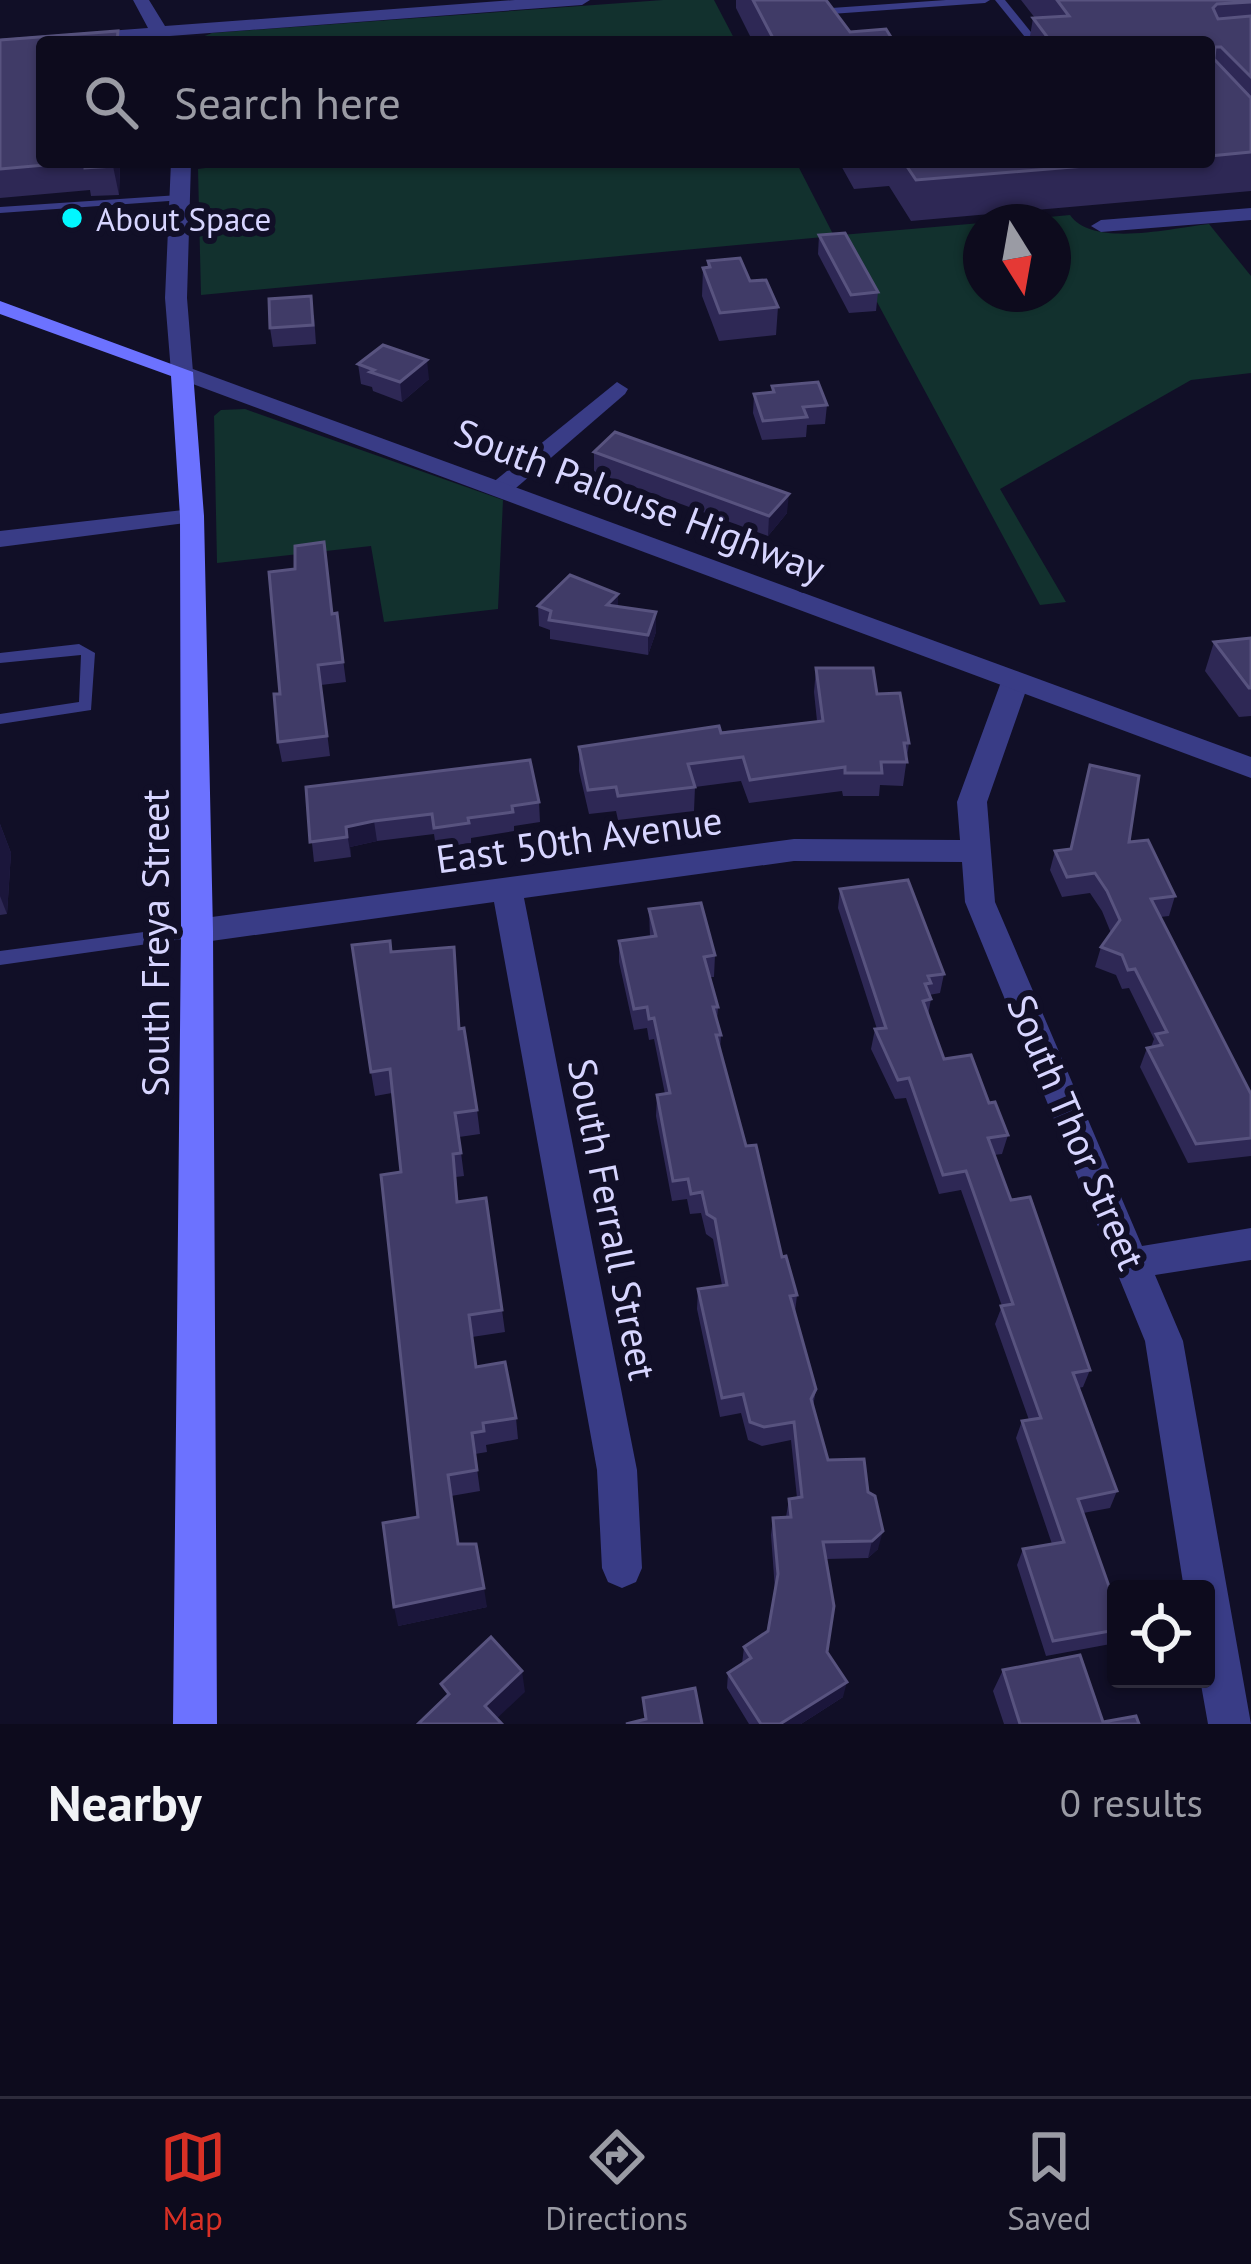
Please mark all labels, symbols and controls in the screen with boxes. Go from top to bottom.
search box [36,36,1215,168]
icon: search [78,69,144,135]
text: Search here [174,73,401,131]
place label: About Space [96,197,271,240]
north arrow [963,204,1071,312]
marker: About Space [59,205,85,231]
street label: South Palouse Highway [448,406,832,594]
street label: South Freya Street [129,789,180,1097]
street label: East 50th Avenue [433,794,725,884]
street label: South Thor Street [996,987,1158,1277]
street label: South Ferrall Street [557,1054,669,1384]
map controls [1107,1580,1215,1688]
button: locate [1107,1580,1215,1688]
text: Nearby [48,1769,202,1835]
text: 0 results [1060,1777,1203,1828]
tab: Map [160,2124,226,2239]
tab: Directions [545,2124,688,2239]
tab: Saved [1007,2124,1091,2239]

